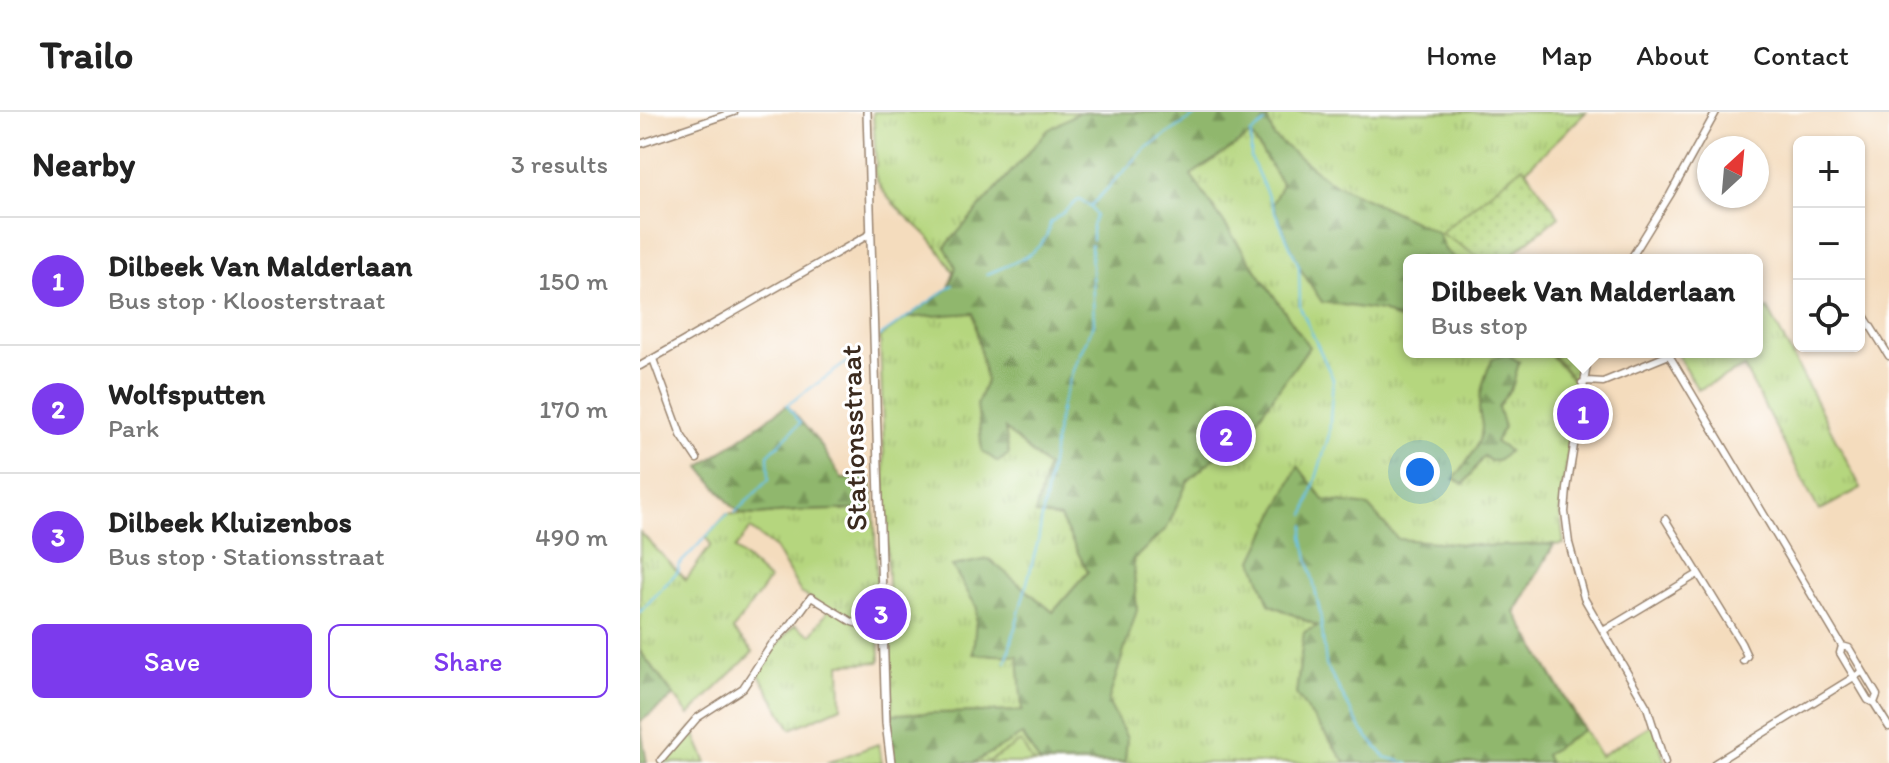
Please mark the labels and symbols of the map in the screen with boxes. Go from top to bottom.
north arrow [1697,136,1769,208]
street label: Stationsstraat [831,344,875,532]
pin: 1 [1557,384,1609,444]
pin: 2 [1200,406,1252,466]
your location [1400,452,1440,492]
pin: 3 [855,584,907,644]

